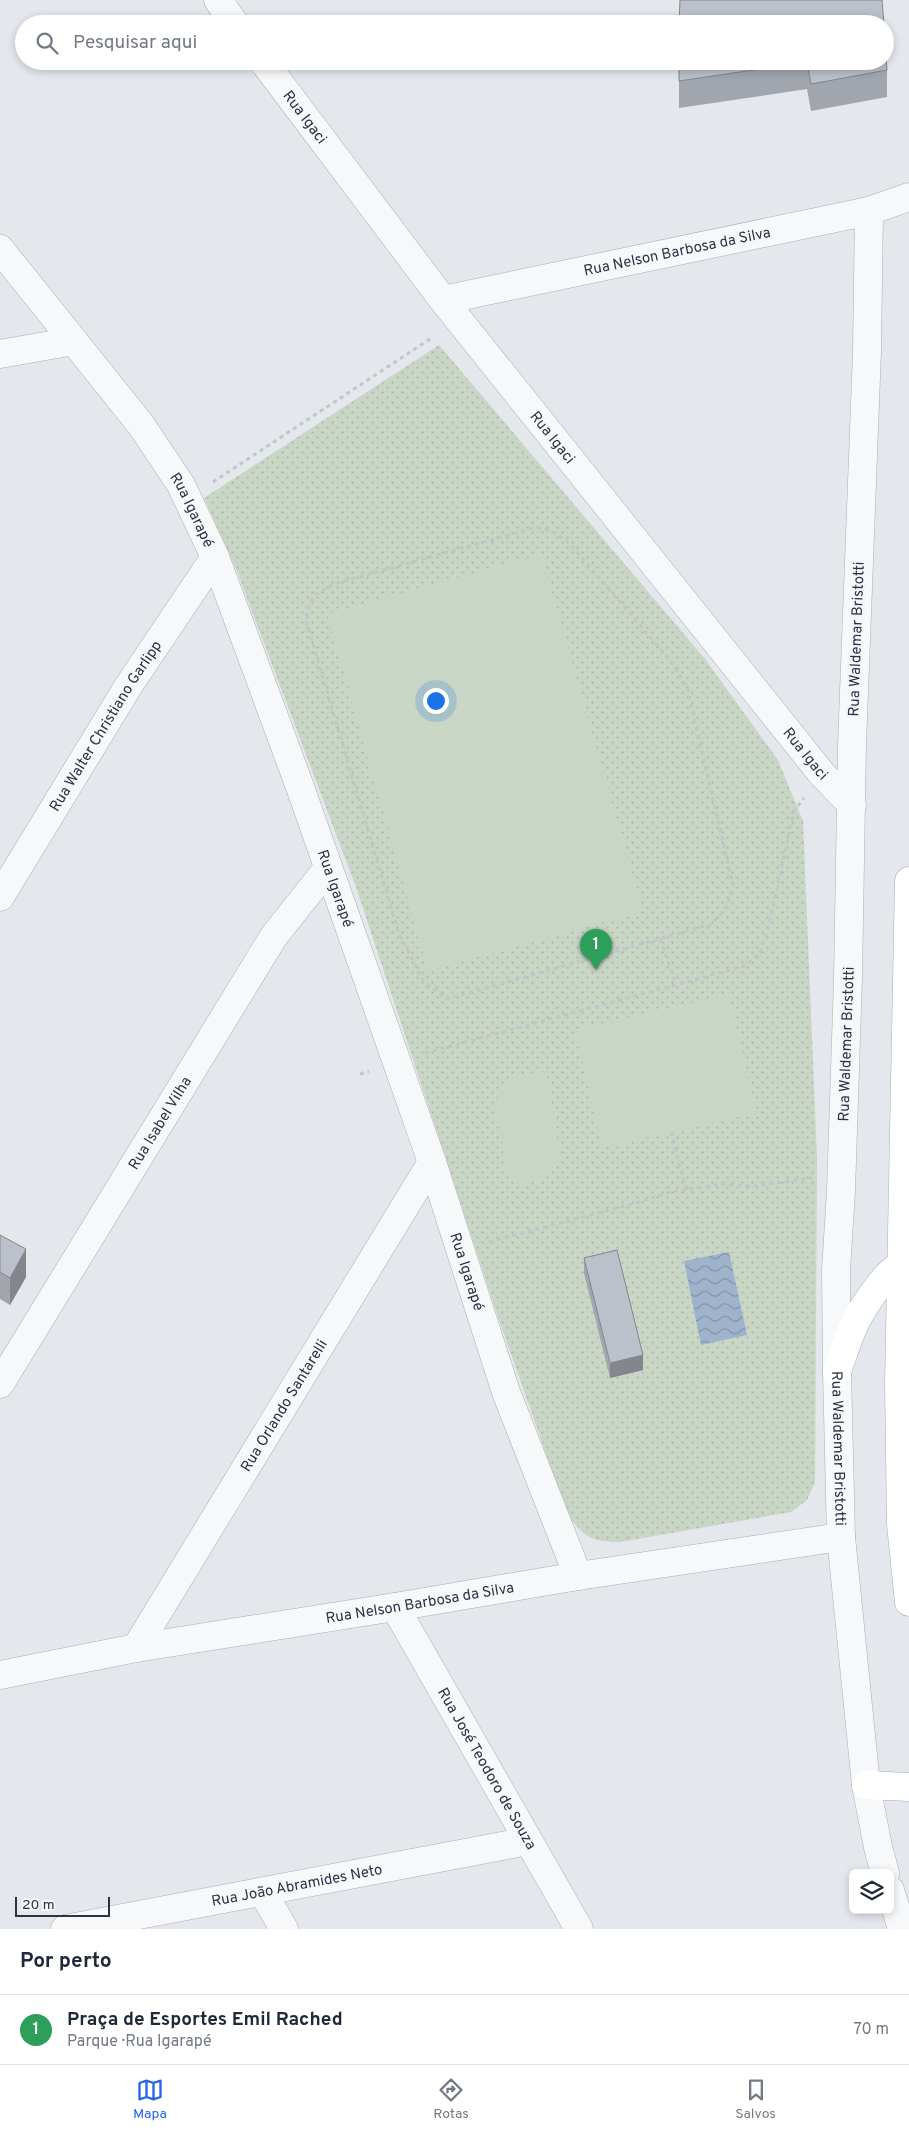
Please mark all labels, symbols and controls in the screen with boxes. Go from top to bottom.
search box [15,15,894,70]
icon: search [33,29,61,57]
text: Pesquisar aqui [73,31,197,55]
street label: Rua Igaci [278,87,330,148]
street label: Rua Nelson Barbosa da Silva [582,224,772,281]
street label: Rua Igaci [525,408,578,468]
street label: Rua Igarapé [165,470,217,551]
street label: Rua Waldemar Bristotti [845,561,870,717]
street label: Rua Walter Christiano Garlipp [46,637,167,816]
your location [423,688,449,714]
street label: Rua Igaci [778,724,831,785]
street label: Rua Igarapé [312,848,357,930]
pin: 1 [580,929,612,970]
street label: Rua Waldemar Bristotti [835,966,860,1122]
street label: Rua Isabel Vilha [125,1074,197,1174]
street label: Rua Igarapé [444,1230,487,1313]
street label: Rua Orlando Santarelli [237,1336,333,1476]
street label: Rua Waldemar Bristotti [826,1371,849,1526]
street label: Rua Nelson Barbosa da Silva [324,1579,516,1629]
street label: Rua José Teodoro de Souza [432,1685,540,1854]
street label: Rua João Abramides Neto [210,1861,384,1912]
map controls [849,1869,894,1914]
button: layers [849,1869,894,1914]
scale bar [15,1894,110,1917]
text: 20 m [22,1897,55,1914]
text: Por perto [20,1948,112,1975]
text: Praça de Esportes Emil Rached [67,2008,343,2032]
text: 1 [33,2020,39,2040]
text: 70 m [854,2020,889,2040]
text: Parque · Rua Igarapé [67,2032,212,2052]
tab: Mapa [133,2076,167,2123]
tab: Rotas [433,2076,469,2123]
tab: Salvos [735,2076,776,2123]

